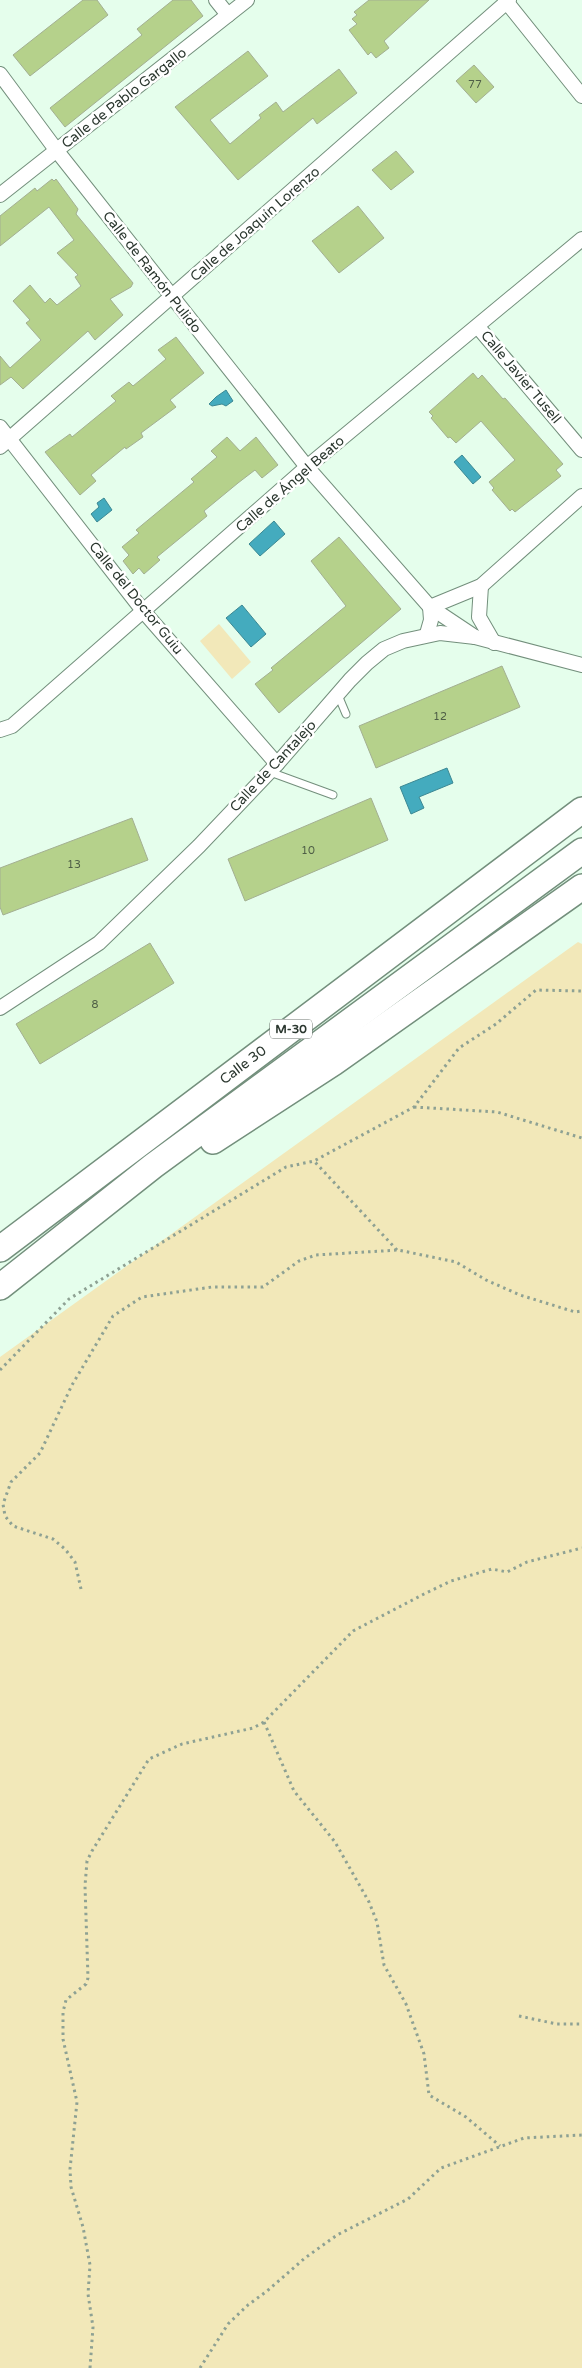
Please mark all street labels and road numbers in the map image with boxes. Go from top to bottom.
street label: Calle de Pablo Gargallo [58,44,190,152]
street label: Calle de Joaquín Lorenzo [187,163,323,285]
street label: Calle de Ramón Pulido [99,208,205,336]
street label: Calle Javier Tusell [477,327,565,427]
street label: Calle de Ángel Beato [232,432,348,536]
street label: Calle del Doctor Guiu [85,538,187,658]
street label: Calle de Cantalejo [226,717,320,815]
road number: M-30 [270,1020,312,1038]
street label: Calle 30 [216,1042,270,1088]

